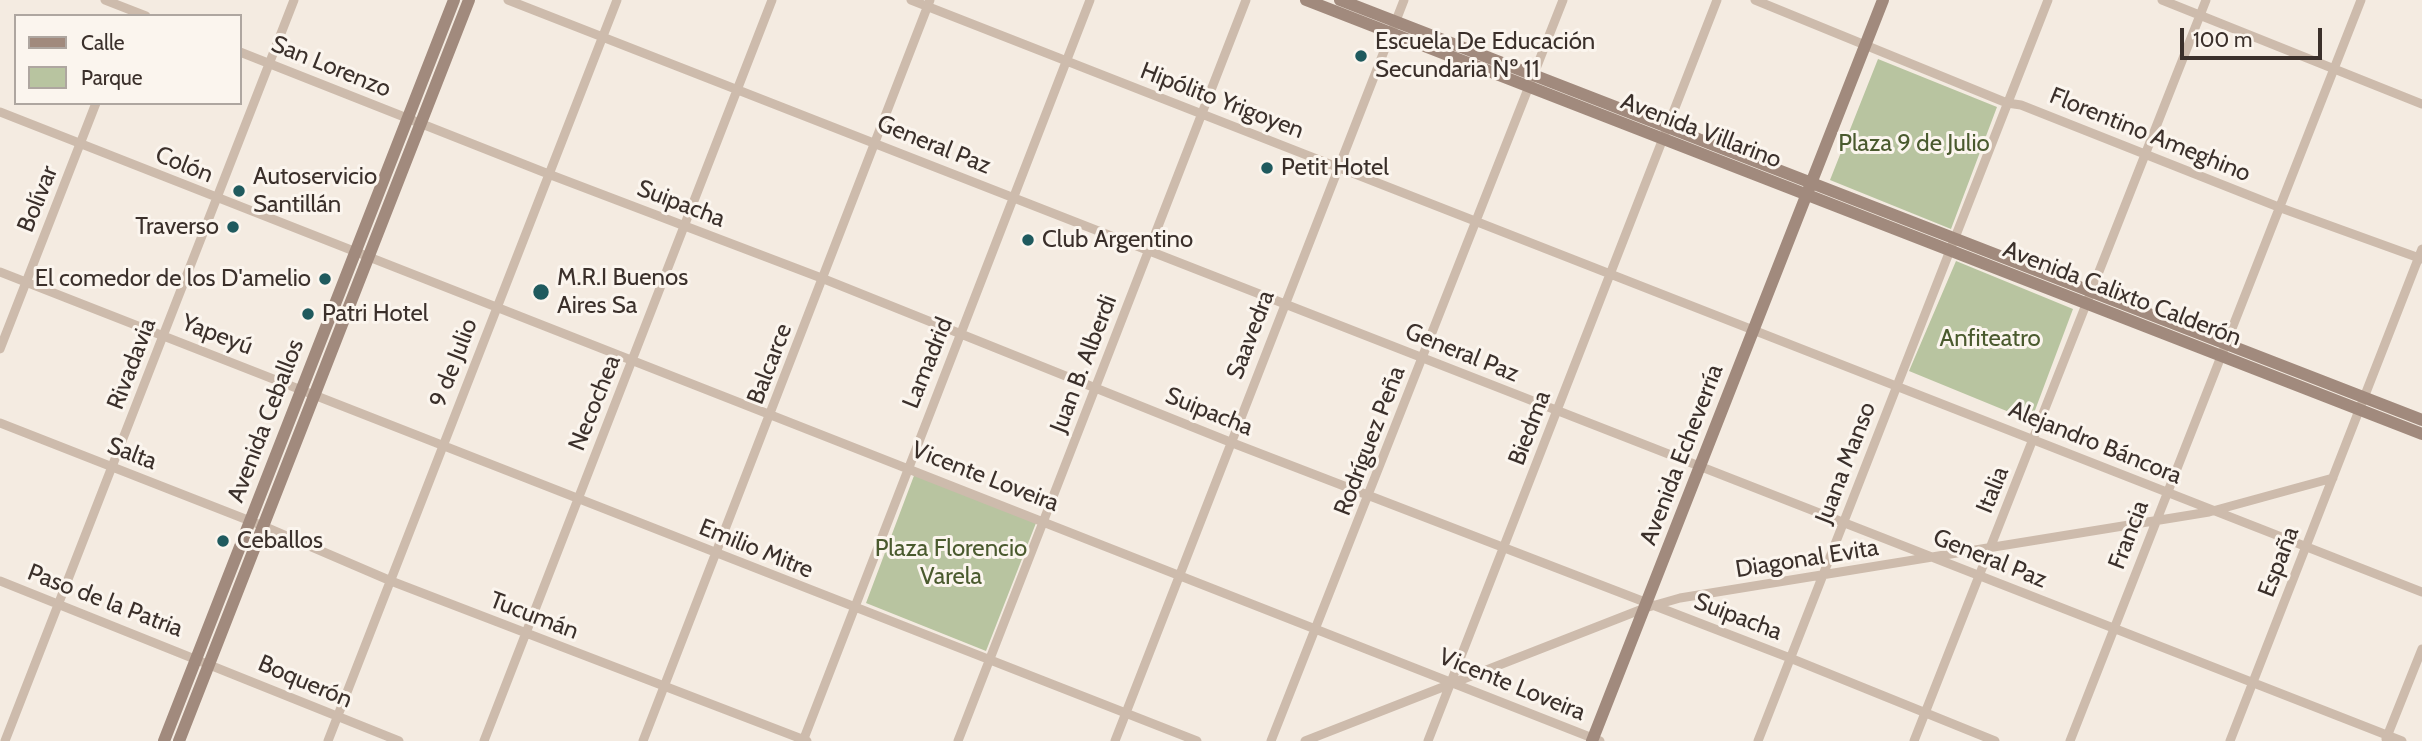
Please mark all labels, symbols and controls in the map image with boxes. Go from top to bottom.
legend [14,14,242,105]
scale bar [2184,14,2326,58]
text: 100 m [2193,27,2252,52]
place label: Escuela De Educación Secundaria Nº 11 [1375,28,1595,84]
text: Calle [81,30,125,55]
street label: San Lorenzo [267,30,395,104]
marker: Escuela De Educación Secundaria Nº 11 [1353,48,1369,64]
street label: Hipólito Yrigoyen [1136,57,1308,145]
text: Parque [81,65,143,90]
street label: Florentino Ameghino [2045,82,2255,188]
street label: Avenida Villarino [1617,87,1785,175]
street label: General Paz [873,109,995,181]
park label: Plaza 9 de Julio [1838,130,1990,158]
street label: Colón [151,140,217,190]
place label: Petit Hotel [1281,154,1389,182]
marker: Petit Hotel [1259,160,1275,176]
street label: Bolívar [12,162,64,236]
place label: Autoservicio Santillán [253,163,377,219]
street label: Suipacha [633,174,729,234]
marker: Autoservicio Santillán [231,183,247,199]
place label: Traverso [135,213,219,241]
marker: Traverso [225,219,241,235]
place label: Club Argentino [1042,226,1193,254]
marker: Club Argentino [1020,232,1036,248]
street label: Avenida Calixto Calderón [1999,235,2245,353]
place label: M.R.I Buenos Aires Sa [557,264,688,320]
place label: El comedor de los D'amelio [35,265,311,293]
marker: El comedor de los D'amelio [317,271,333,287]
marker: M.R.I Buenos Aires Sa [531,282,551,302]
street label: Saavedra [1221,287,1281,383]
street label: Juan B. Alberdi [1045,291,1123,437]
place label: Patri Hotel [322,300,428,328]
marker: Patri Hotel [300,306,316,322]
street label: Yapeyú [177,308,257,362]
street label: Lamadrid [897,313,959,413]
street label: Rivadavia [101,314,163,414]
street label: 9 de Julio [424,315,484,411]
street label: General Paz [1401,317,1523,389]
street label: Balcarce [741,320,799,408]
park label: Anfiteatro [1939,325,2041,353]
street label: Avenida Ceballos [222,335,310,507]
street label: Necochea [563,351,627,455]
street label: Avenida Echeverría [1634,361,1730,549]
street label: Rodríguez Peña [1328,362,1412,520]
street label: Suipacha [1161,381,1257,443]
street label: Biedma [1503,387,1557,469]
street label: Alejandro Báncora [2004,395,2186,491]
street label: Juana Manso [1810,398,1882,528]
street label: Salta [103,431,161,477]
street label: Vicente Loveira [907,436,1063,518]
street label: Italia [1971,462,2015,518]
street label: Francia [2103,497,2155,573]
street label: Emilio Mitre [695,513,817,585]
street label: General Paz [1929,523,2051,595]
street label: España [2252,523,2306,601]
place label: Ceballos [237,527,323,555]
marker: Ceballos [215,533,231,549]
street label: Diagonal Evita [1733,533,1881,585]
park label: Plaza Florencio Varela [875,535,1027,591]
street label: Paso de la Patria [23,558,187,644]
street label: Tucumán [486,586,582,646]
street label: Suipacha [1690,587,1786,647]
street label: Vicente Loveira [1435,643,1589,727]
street label: Boquerón [254,649,356,715]

